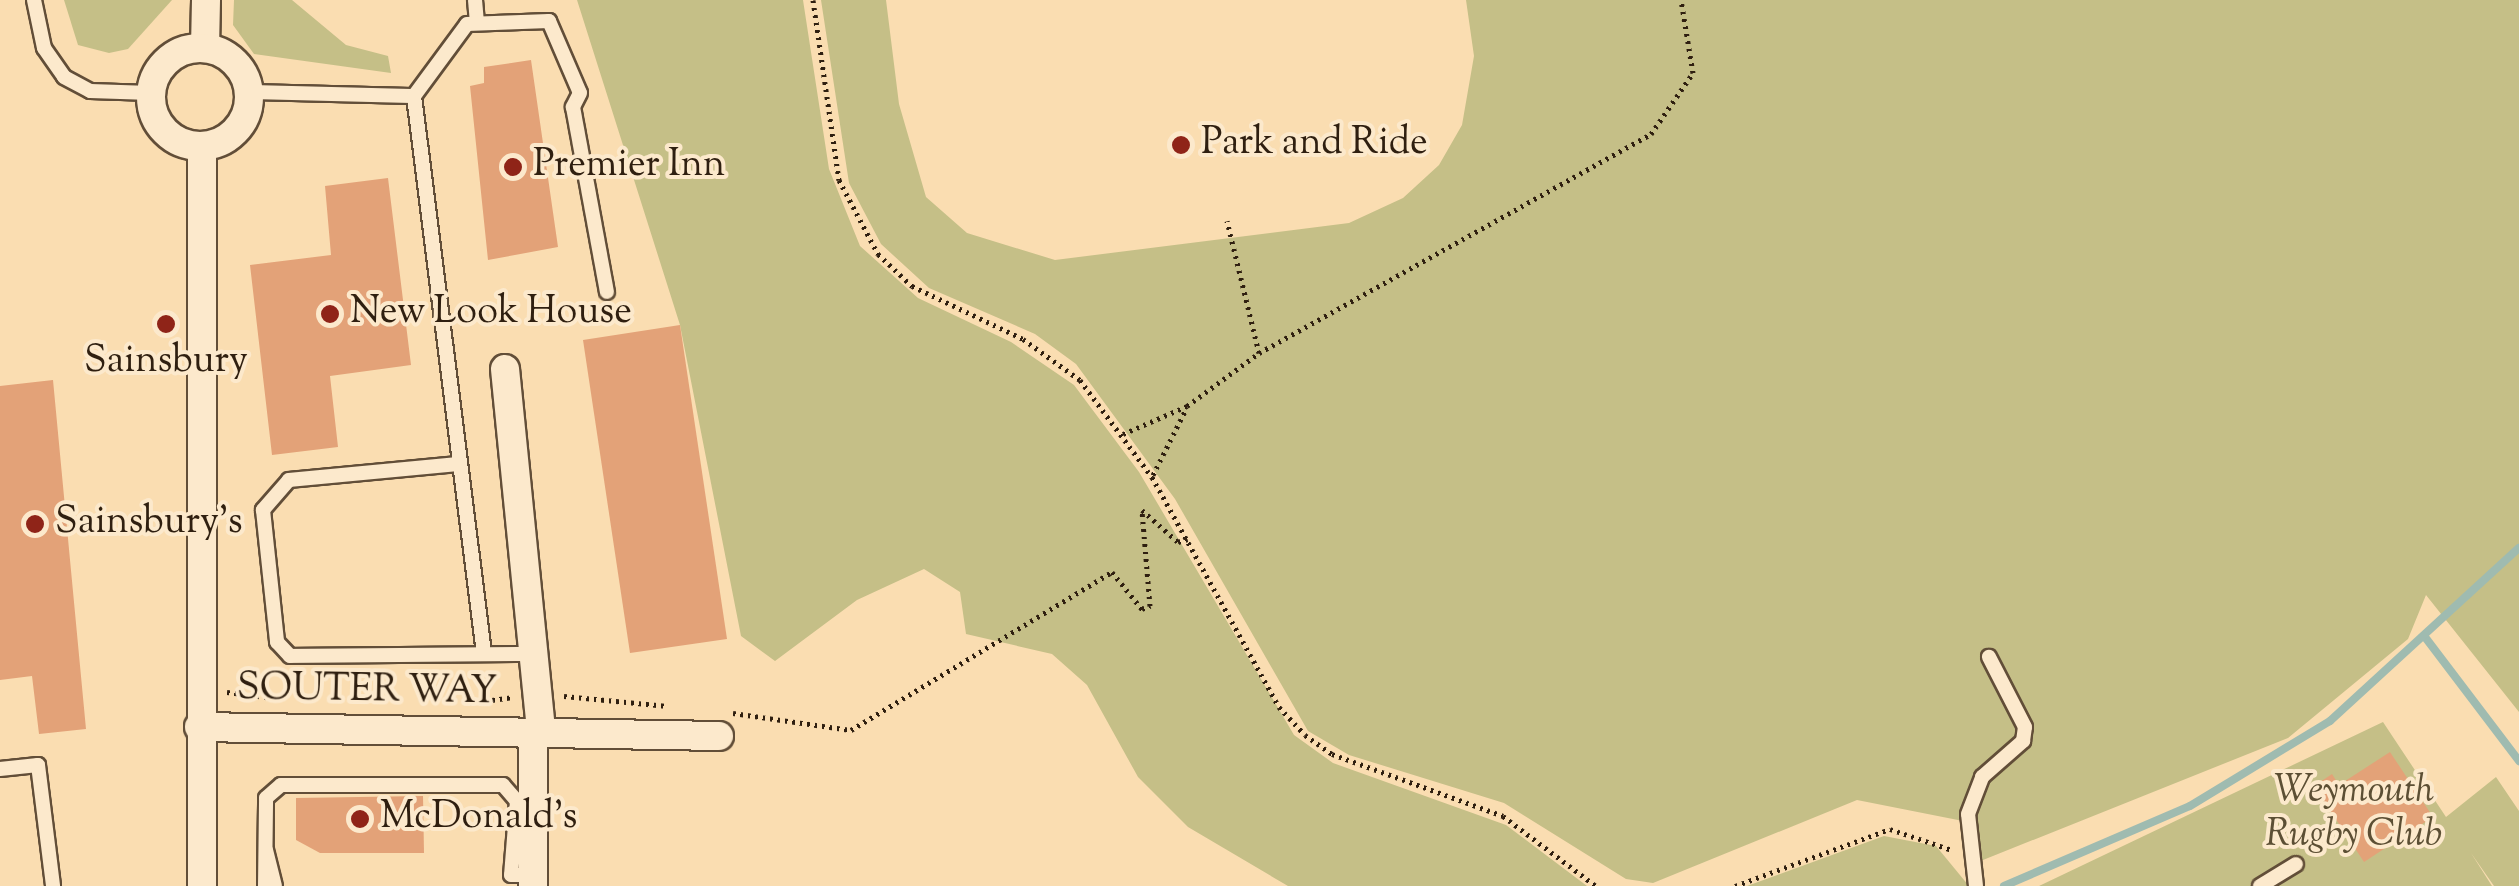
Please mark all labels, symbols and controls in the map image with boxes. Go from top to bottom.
place label: Park and Ride [1201,122,1428,168]
marker: Park and Ride [1170,134,1192,156]
place label: Premier Inn [533,144,725,190]
marker: Premier Inn [502,156,524,178]
place label: New Look House [350,291,632,337]
marker: New Look House [319,303,341,325]
marker: Sainsbury [155,313,177,335]
place label: Sainsbury [84,340,248,386]
place label: Sainsbury's [55,501,243,547]
marker: Sainsbury's [24,513,46,535]
street label: SOUTER WAY [236,667,498,717]
park label: Weymouth Rugby Club [2265,770,2443,859]
place label: McDonald's [380,796,578,842]
marker: McDonald's [349,808,371,830]

